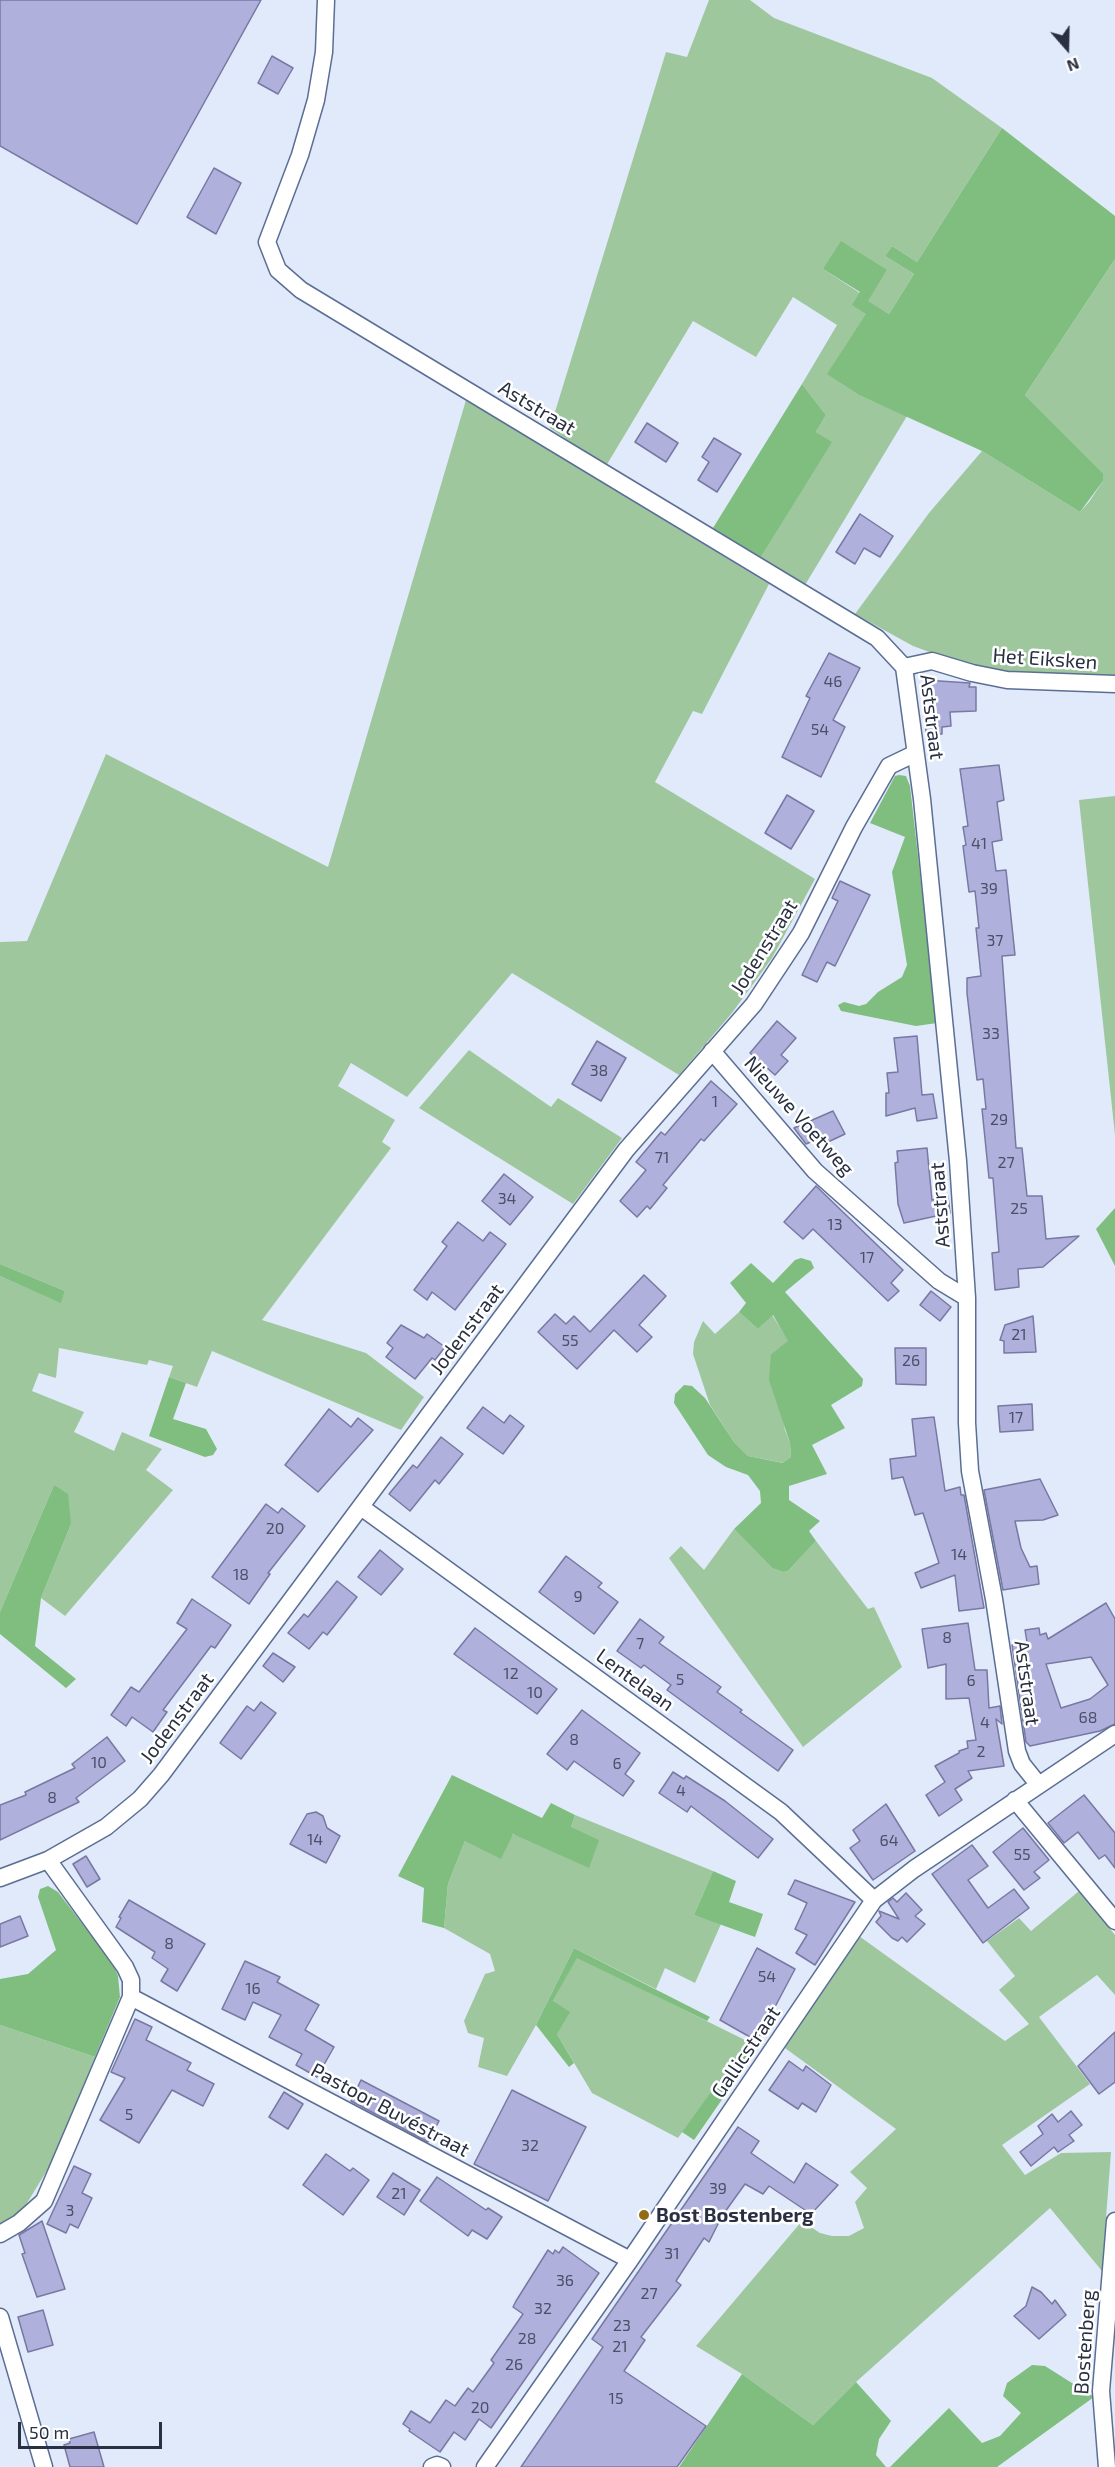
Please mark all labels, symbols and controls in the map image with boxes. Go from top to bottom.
north arrow [1037,18,1097,78]
text: N [1065,54,1082,76]
street label: Aststraat [494,376,580,440]
street label: Het Eiksken [992,643,1098,675]
house number: 46 [824,672,842,692]
street label: Aststraat [915,673,949,761]
house number: 54 [811,720,829,740]
house number: 41 [971,834,987,854]
house number: 39 [980,879,998,899]
street label: Jodenstraat [725,895,803,999]
house number: 37 [986,931,1004,951]
house number: 33 [982,1024,1000,1044]
street label: Nieuwe Voetweg [739,1051,859,1181]
house number: 38 [590,1061,608,1081]
house number: 1 [712,1092,718,1112]
house number: 29 [990,1110,1008,1130]
house number: 71 [655,1148,669,1168]
house number: 27 [997,1153,1015,1173]
street label: Aststraat [925,1161,955,1249]
house number: 34 [498,1189,516,1209]
house number: 25 [1010,1199,1028,1219]
house number: 13 [827,1215,843,1235]
house number: 17 [860,1248,874,1268]
street label: Jodenstraat [425,1279,509,1379]
house number: 21 [1011,1325,1027,1345]
house number: 55 [561,1331,579,1351]
house number: 26 [902,1351,920,1371]
house number: 17 [1009,1408,1023,1428]
house number: 20 [266,1519,284,1539]
house number: 14 [951,1545,967,1565]
house number: 18 [233,1565,249,1585]
house number: 9 [573,1587,583,1607]
house number: 8 [942,1628,952,1648]
house number: 7 [636,1634,644,1654]
street label: Aststraat [1009,1639,1045,1727]
street label: Lentelaan [591,1644,679,1716]
house number: 12 [503,1664,519,1684]
street label: Jodenstraat [135,1668,219,1768]
house number: 5 [676,1670,684,1690]
house number: 6 [966,1671,976,1691]
house number: 10 [527,1683,543,1703]
house number: 68 [1079,1708,1097,1728]
house number: 4 [980,1713,990,1733]
house number: 8 [569,1730,579,1750]
house number: 2 [977,1742,985,1762]
house number: 10 [91,1753,107,1773]
house number: 6 [612,1754,622,1774]
house number: 4 [676,1781,686,1801]
house number: 8 [47,1788,57,1808]
house number: 14 [307,1830,323,1850]
house number: 64 [880,1831,898,1851]
house number: 55 [1013,1845,1031,1865]
house number: 8 [164,1934,174,1954]
house number: 54 [758,1967,776,1987]
house number: 16 [245,1979,261,1999]
street label: Gallicstraat [707,2002,785,2102]
street label: Pastoor Buvéstraat [307,2058,473,2162]
house number: 5 [125,2105,133,2125]
house number: 32 [521,2136,539,2156]
house number: 39 [709,2179,727,2199]
house number: 21 [391,2184,407,2204]
house number: 3 [66,2201,74,2221]
place label: Bost Bostenberg [656,2203,814,2227]
marker: Bost Bostenberg [637,2208,651,2222]
house number: 31 [664,2244,680,2264]
house number: 36 [556,2271,574,2291]
house number: 27 [640,2284,658,2304]
street label: Bostenberg [1069,2289,1101,2395]
house number: 32 [534,2299,552,2319]
house number: 23 [613,2316,631,2336]
house number: 28 [518,2329,536,2349]
house number: 21 [612,2337,628,2357]
house number: 26 [505,2355,523,2375]
house number: 15 [609,2389,623,2409]
house number: 20 [471,2398,489,2418]
scale bar [21,2410,165,2448]
text: 50 m [29,2421,69,2443]

